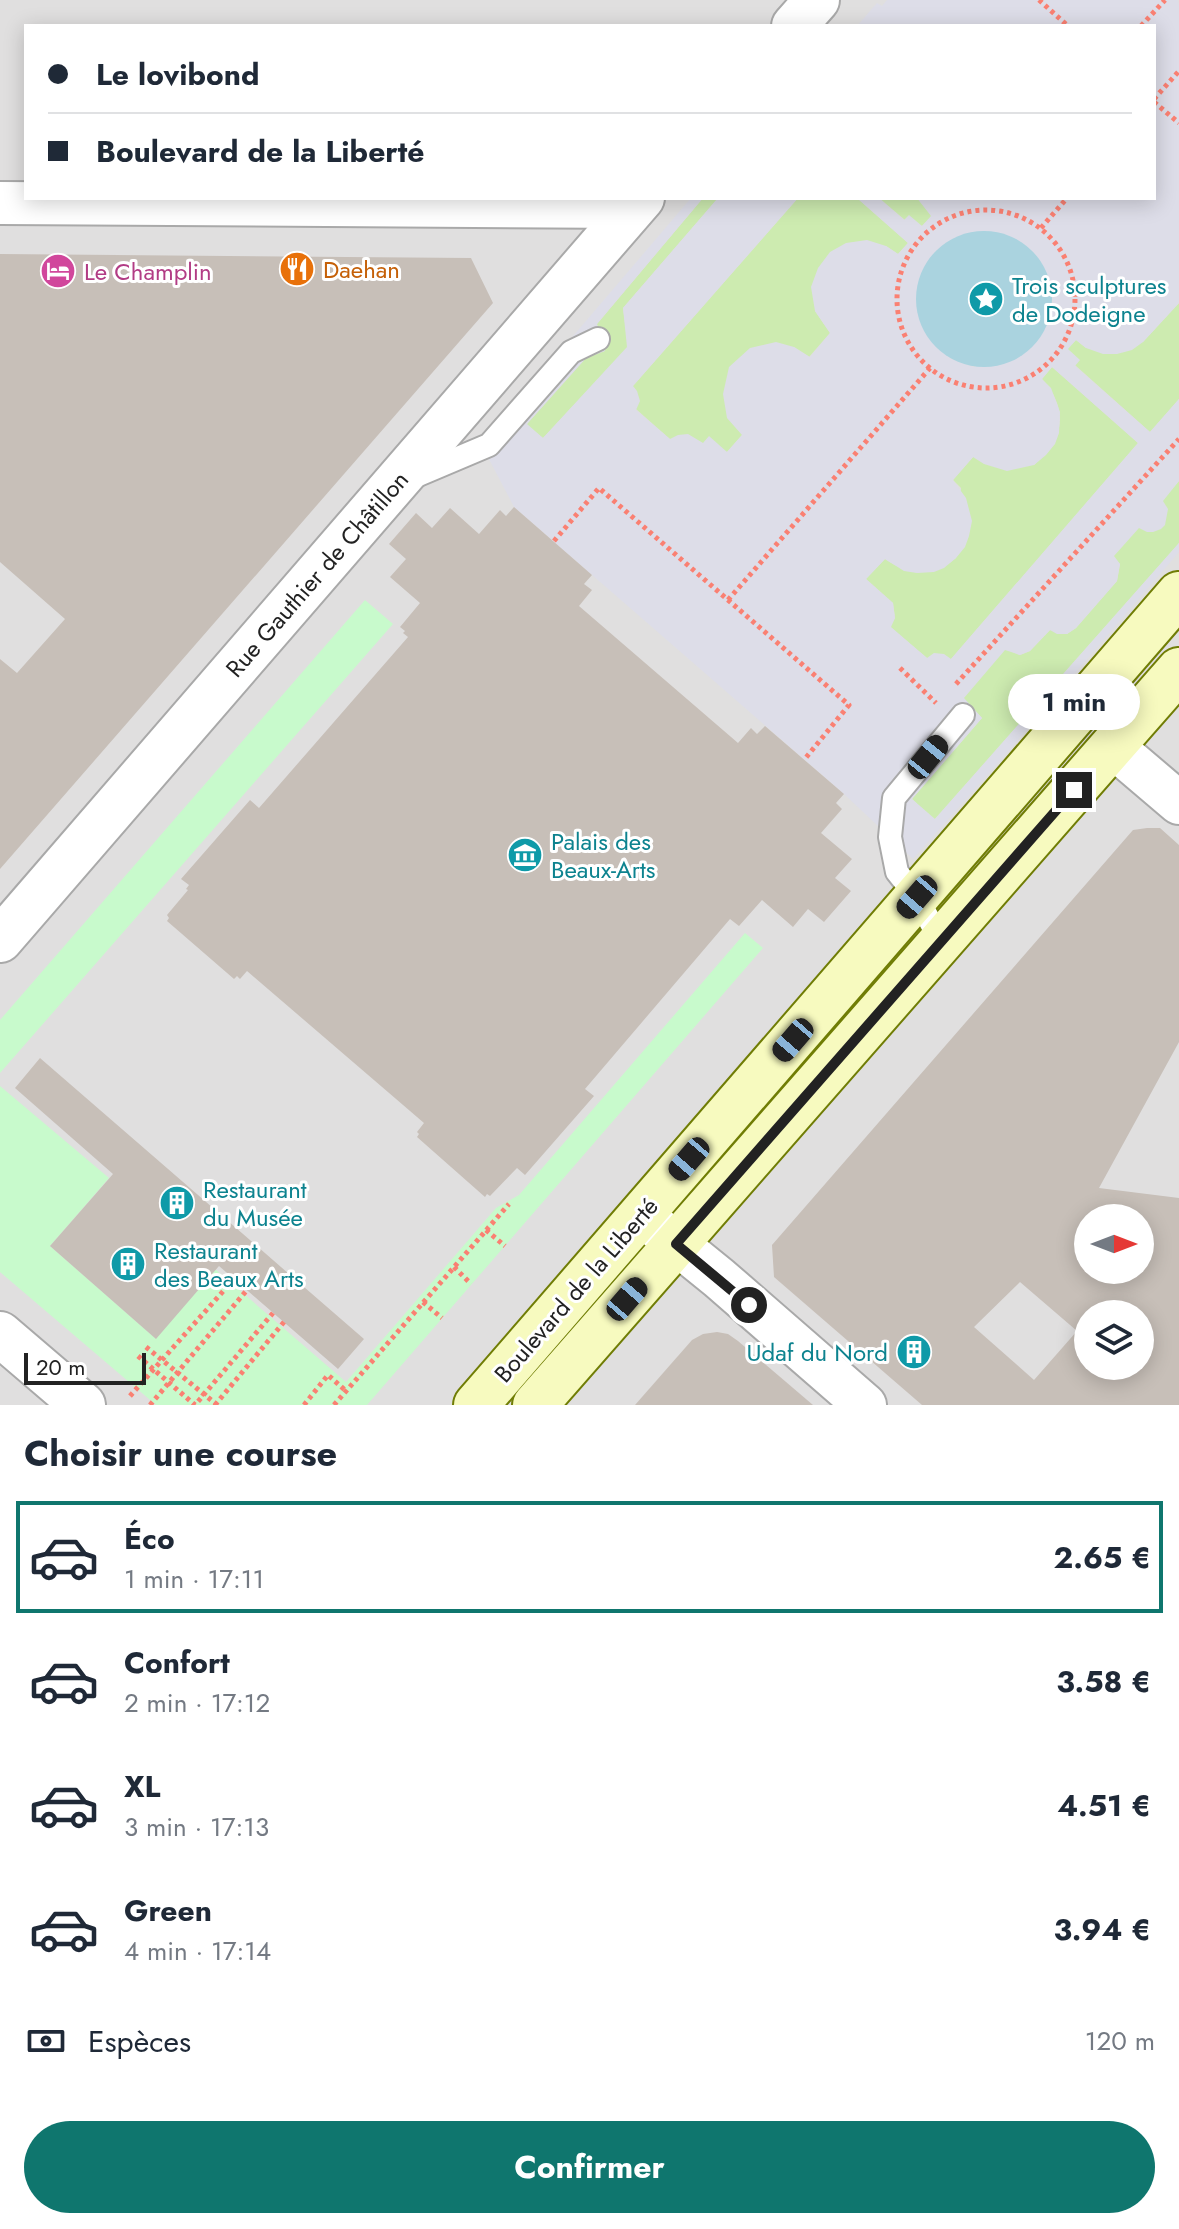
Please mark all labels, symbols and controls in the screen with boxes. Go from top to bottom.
text: Le lovibond [96,53,259,96]
text: Boulevard de la Liberté [96,130,424,173]
restaurant icon: Daehan [278,250,316,288]
hotel icon: Le Champlin [39,252,77,290]
place label: Daehan [323,252,400,287]
place label: Le Champlin [84,254,212,289]
place label: Trois sculptures de Dodeigne [1012,268,1167,331]
place icon: Trois sculptures de Dodeigne [967,280,1005,318]
street label: Rue Gauthier de Châtillon [217,463,417,685]
callout: 1 min [1008,674,1140,730]
text: 1 min [1042,683,1106,721]
car [904,731,952,783]
route end [1056,772,1092,808]
place label: Palais des Beaux-Arts [551,824,656,887]
museum icon: Palais des Beaux-Arts [506,836,544,874]
car [892,871,942,923]
car [768,1014,818,1066]
car [664,1133,714,1185]
place label: Restaurant du Musée [203,1172,307,1235]
building icon: Restaurant du Musée [158,1184,196,1222]
street label: Boulevard de la Liberté [486,1190,666,1390]
north arrow [1074,1204,1154,1284]
map controls [1074,1204,1154,1380]
place label: Restaurant des Beaux Arts [154,1233,304,1296]
building icon: Restaurant des Beaux Arts [109,1245,147,1283]
car [602,1273,652,1325]
route start [731,1287,767,1323]
button: layers [1074,1300,1154,1380]
building icon: Udaf du Nord [895,1333,933,1371]
place label: Udaf du Nord [747,1335,888,1370]
scale bar [24,1349,146,1385]
text: 20 m [36,1351,85,1383]
text: Choisir une course [24,1427,337,1479]
text: Éco [124,1517,175,1560]
icon: car [28,1521,100,1593]
text: 2.65 € [1054,1536,1151,1579]
text: 1 min · 17:11 [124,1560,264,1598]
text: Confort [124,1641,230,1684]
icon: car [28,1645,100,1717]
text: 3.58 € [1056,1660,1151,1703]
text: 2 min · 17:12 [124,1684,270,1722]
text: XL [124,1765,160,1808]
icon: car [28,1769,100,1841]
text: 4.51 € [1057,1784,1151,1827]
text: 3 min · 17:13 [124,1808,269,1846]
text: Green [124,1889,212,1932]
icon: car [28,1893,100,1965]
text: 3.94 € [1054,1908,1151,1951]
text: 4 min · 17:14 [124,1932,271,1970]
icon: cash [24,2019,68,2063]
text: Espèces [88,2020,191,2063]
text: 120 m [1085,2022,1155,2060]
button: Confirmer [24,2121,1155,2213]

